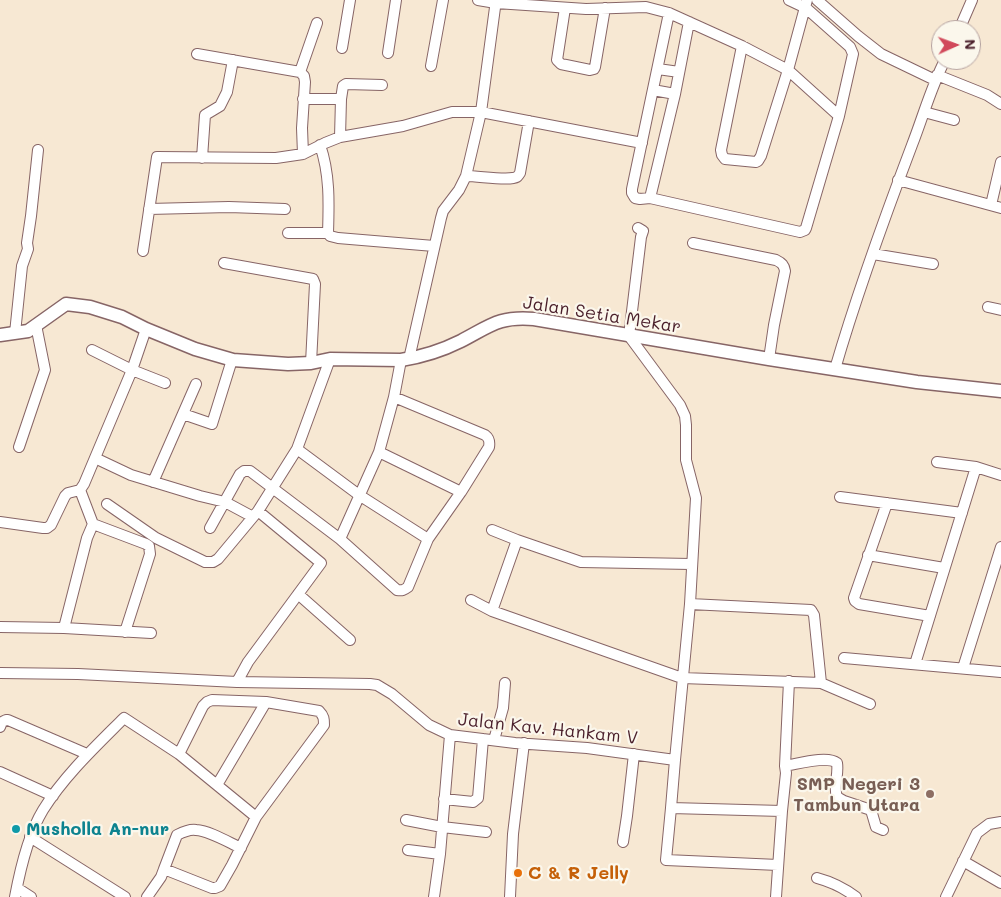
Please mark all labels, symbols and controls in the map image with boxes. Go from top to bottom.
north arrow [931,20,981,70]
text: N [961,39,980,50]
street label: Jalan Setia Mekar [522,292,682,338]
street label: Jalan Kav. Hankam V [457,709,639,749]
place label: SMP Negeri 3 Tambun Utara [793,773,920,816]
marker: SMP Negeri 3 Tambun Utara [924,788,936,800]
place label: Musholla An-nur [26,818,169,840]
marker: Musholla An-nur [10,823,22,835]
place label: C & R Jelly [528,862,629,884]
marker: C & R Jelly [512,867,524,879]

